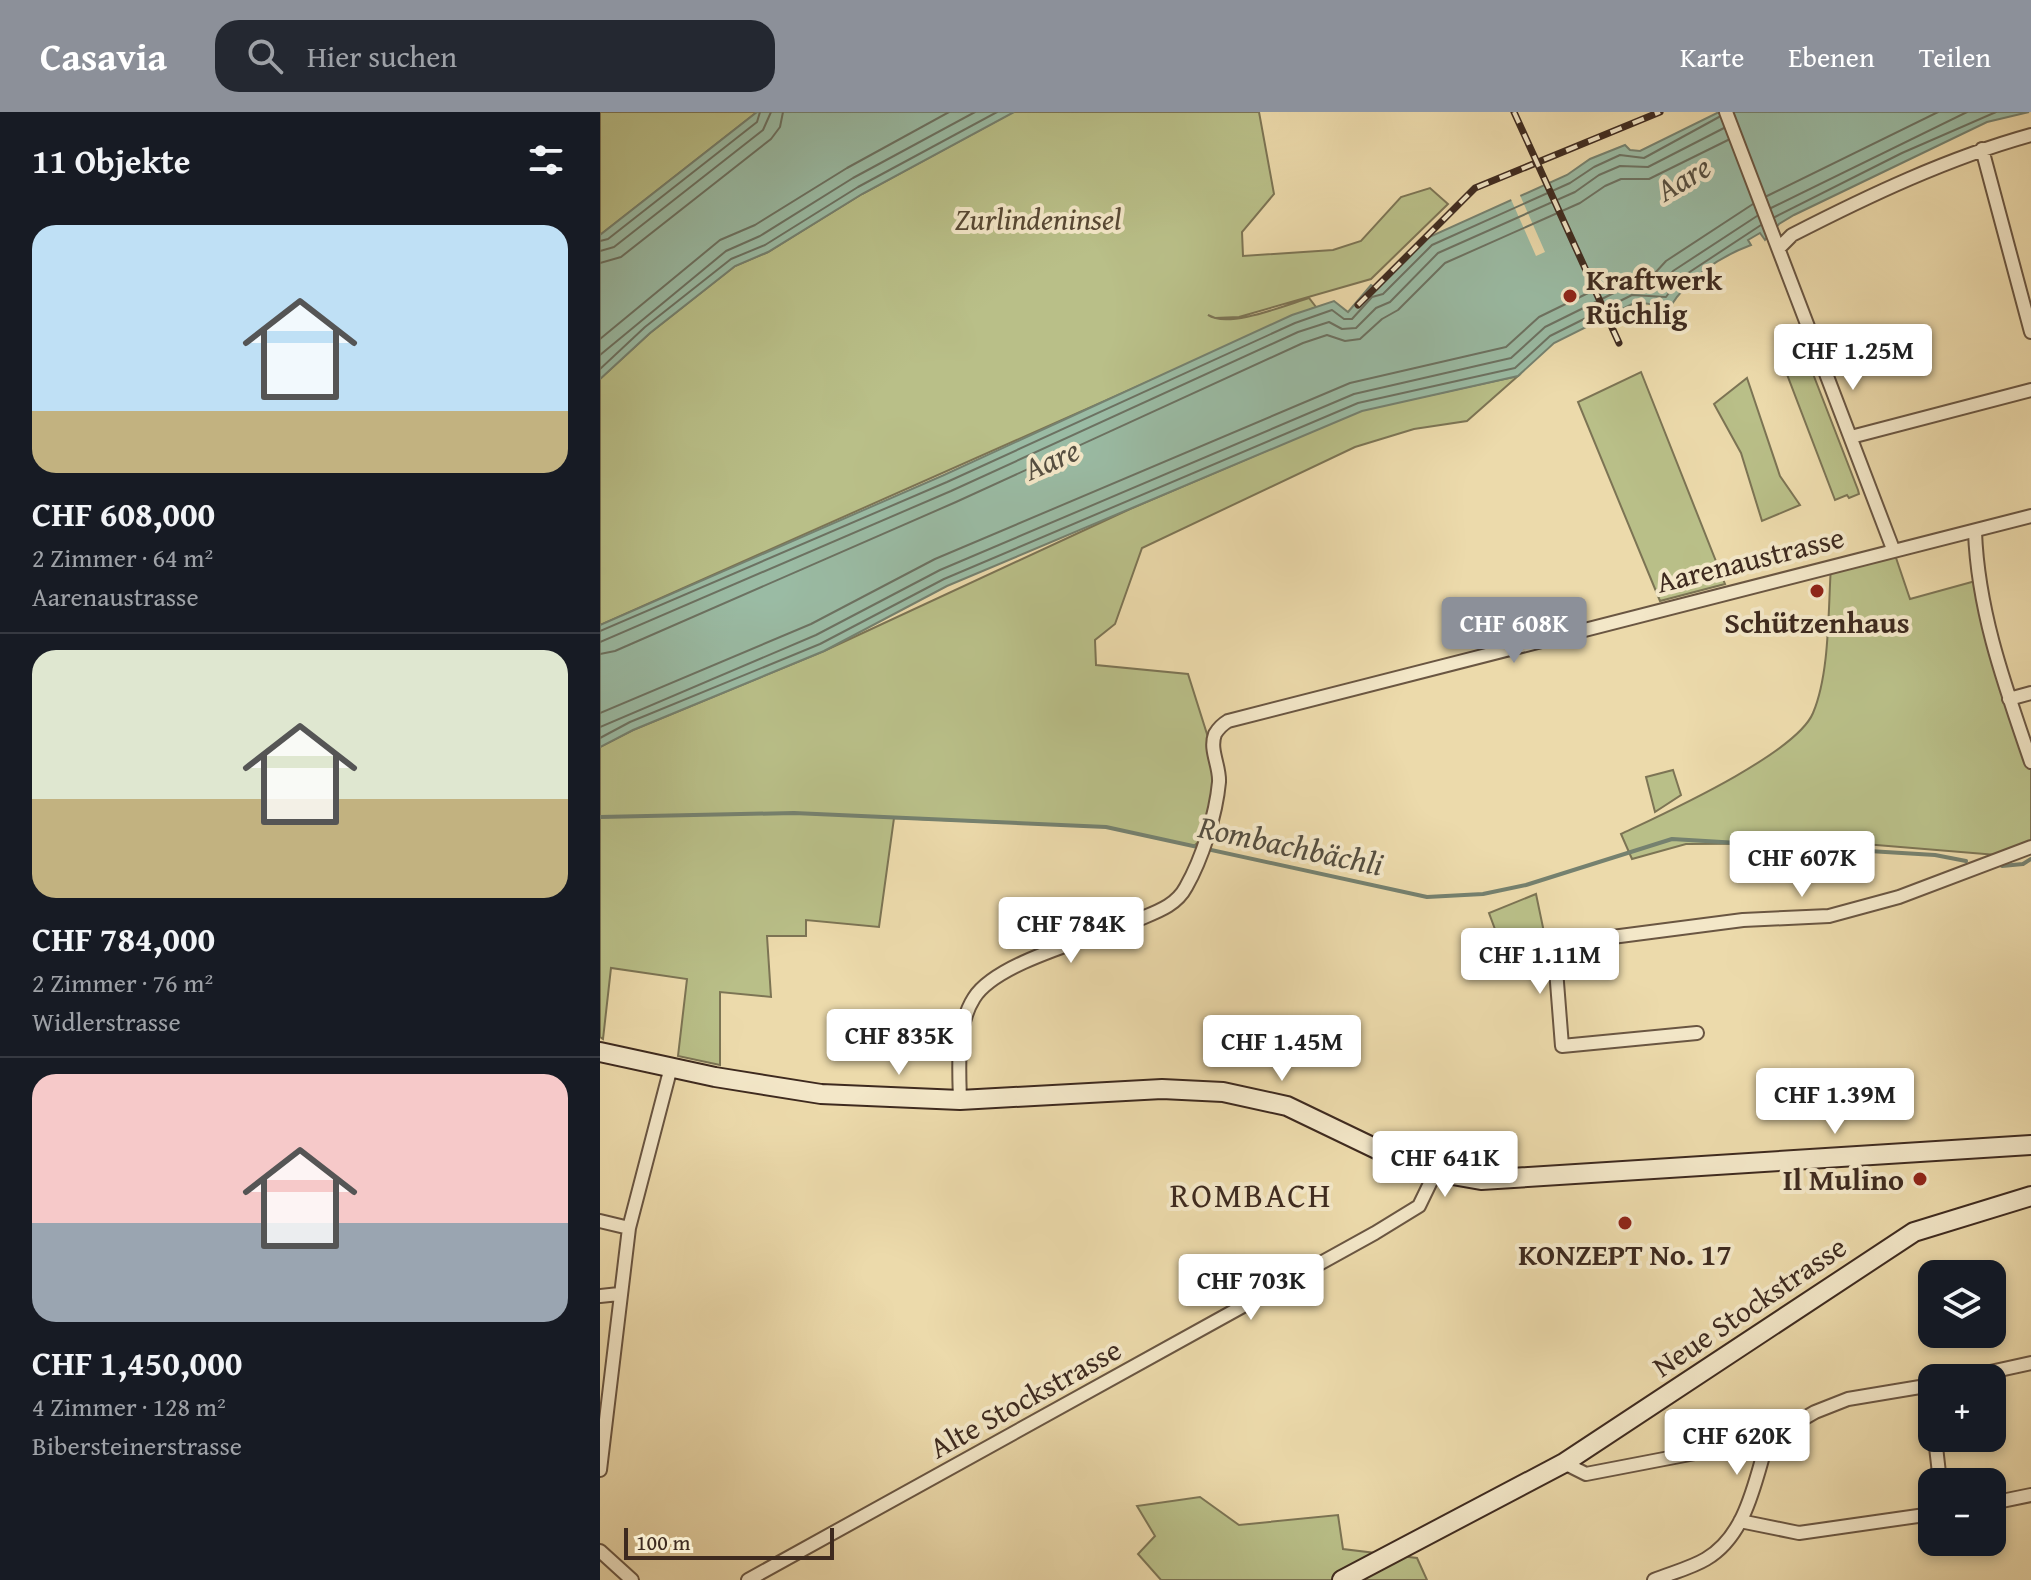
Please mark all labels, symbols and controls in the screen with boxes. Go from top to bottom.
search box [215,20,775,92]
text: Casavia [40,28,167,84]
icon: search [243,34,287,78]
text: Hier suchen [307,34,457,78]
text: Karte [1680,36,1744,77]
text: Ebenen [1788,36,1875,77]
text: Teilen [1919,36,1991,77]
text: 11 Objekte [32,136,190,185]
icon: filters [524,138,568,182]
water label: Aare [1646,143,1720,213]
park label: Zurlindeninsel [955,197,1121,241]
place label: Kraftwerk Rüchlig [1586,257,1723,335]
icon: home [228,277,372,421]
marker: Kraftwerk Rüchlig [1561,287,1579,305]
pin: CHF 1.25M [1761,324,1945,392]
text: CHF 1.25M [1792,330,1914,369]
water label: Aare [1015,426,1087,492]
text: CHF 608,000 [32,489,215,538]
street label: Aarenaustrasse [1651,514,1849,604]
text: 2 Zimmer · 64 m² [32,538,213,577]
text: Aarenaustrasse [32,577,199,616]
marker: Schützenhaus [1808,582,1826,600]
pin: CHF 608K [1431,597,1597,665]
place label: Schützenhaus [1724,600,1910,644]
text: CHF 608K [1460,603,1568,642]
icon: home [228,702,372,846]
water label: Rombachbächli [1193,802,1388,887]
pin: CHF 607K [1719,831,1885,899]
text: CHF 607K [1748,837,1856,876]
pin: CHF 784K [988,897,1154,965]
text: CHF 784K [1017,903,1125,942]
text: CHF 784,000 [32,914,215,963]
pin: CHF 1.11M [1448,928,1632,996]
text: CHF 1.11M [1479,934,1601,973]
text: 2 Zimmer · 76 m² [32,963,213,1002]
text: Widlerstrasse [32,1002,181,1041]
pin: CHF 835K [816,1009,982,1077]
text: CHF 835K [845,1015,953,1054]
pin: CHF 1.45M [1190,1015,1374,1083]
text: CHF 1.45M [1221,1021,1343,1060]
pin: CHF 1.39M [1743,1068,1927,1136]
text: CHF 1.39M [1774,1074,1896,1113]
icon: home [228,1126,372,1270]
pin: CHF 641K [1362,1131,1528,1199]
text: CHF 641K [1391,1137,1499,1176]
place label: Il Mulino [1783,1157,1904,1201]
district label: ROMBACH [1170,1170,1332,1219]
marker: Il Mulino [1911,1170,1929,1188]
marker: KONZEPT No. 17 [1616,1214,1634,1232]
street label: Neue Stockstrasse [1643,1225,1855,1387]
place label: KONZEPT No. 17 [1518,1232,1732,1276]
pin: CHF 703K [1168,1254,1334,1322]
text: CHF 703K [1197,1260,1305,1299]
map controls [1918,1260,2006,1556]
button: layers [1918,1260,2006,1348]
street label: Alte Stockstrasse [921,1327,1129,1469]
text: CHF 1,450,000 [32,1338,242,1387]
button: + [1918,1364,2006,1452]
text: 4 Zimmer · 128 m² [32,1387,226,1426]
pin: CHF 620K [1654,1409,1820,1477]
text: CHF 620K [1683,1415,1791,1454]
text: Bibersteinerstrasse [32,1426,242,1465]
button: − [1918,1468,2006,1556]
scale bar [624,1524,834,1560]
text: 100 m [636,1526,691,1558]

